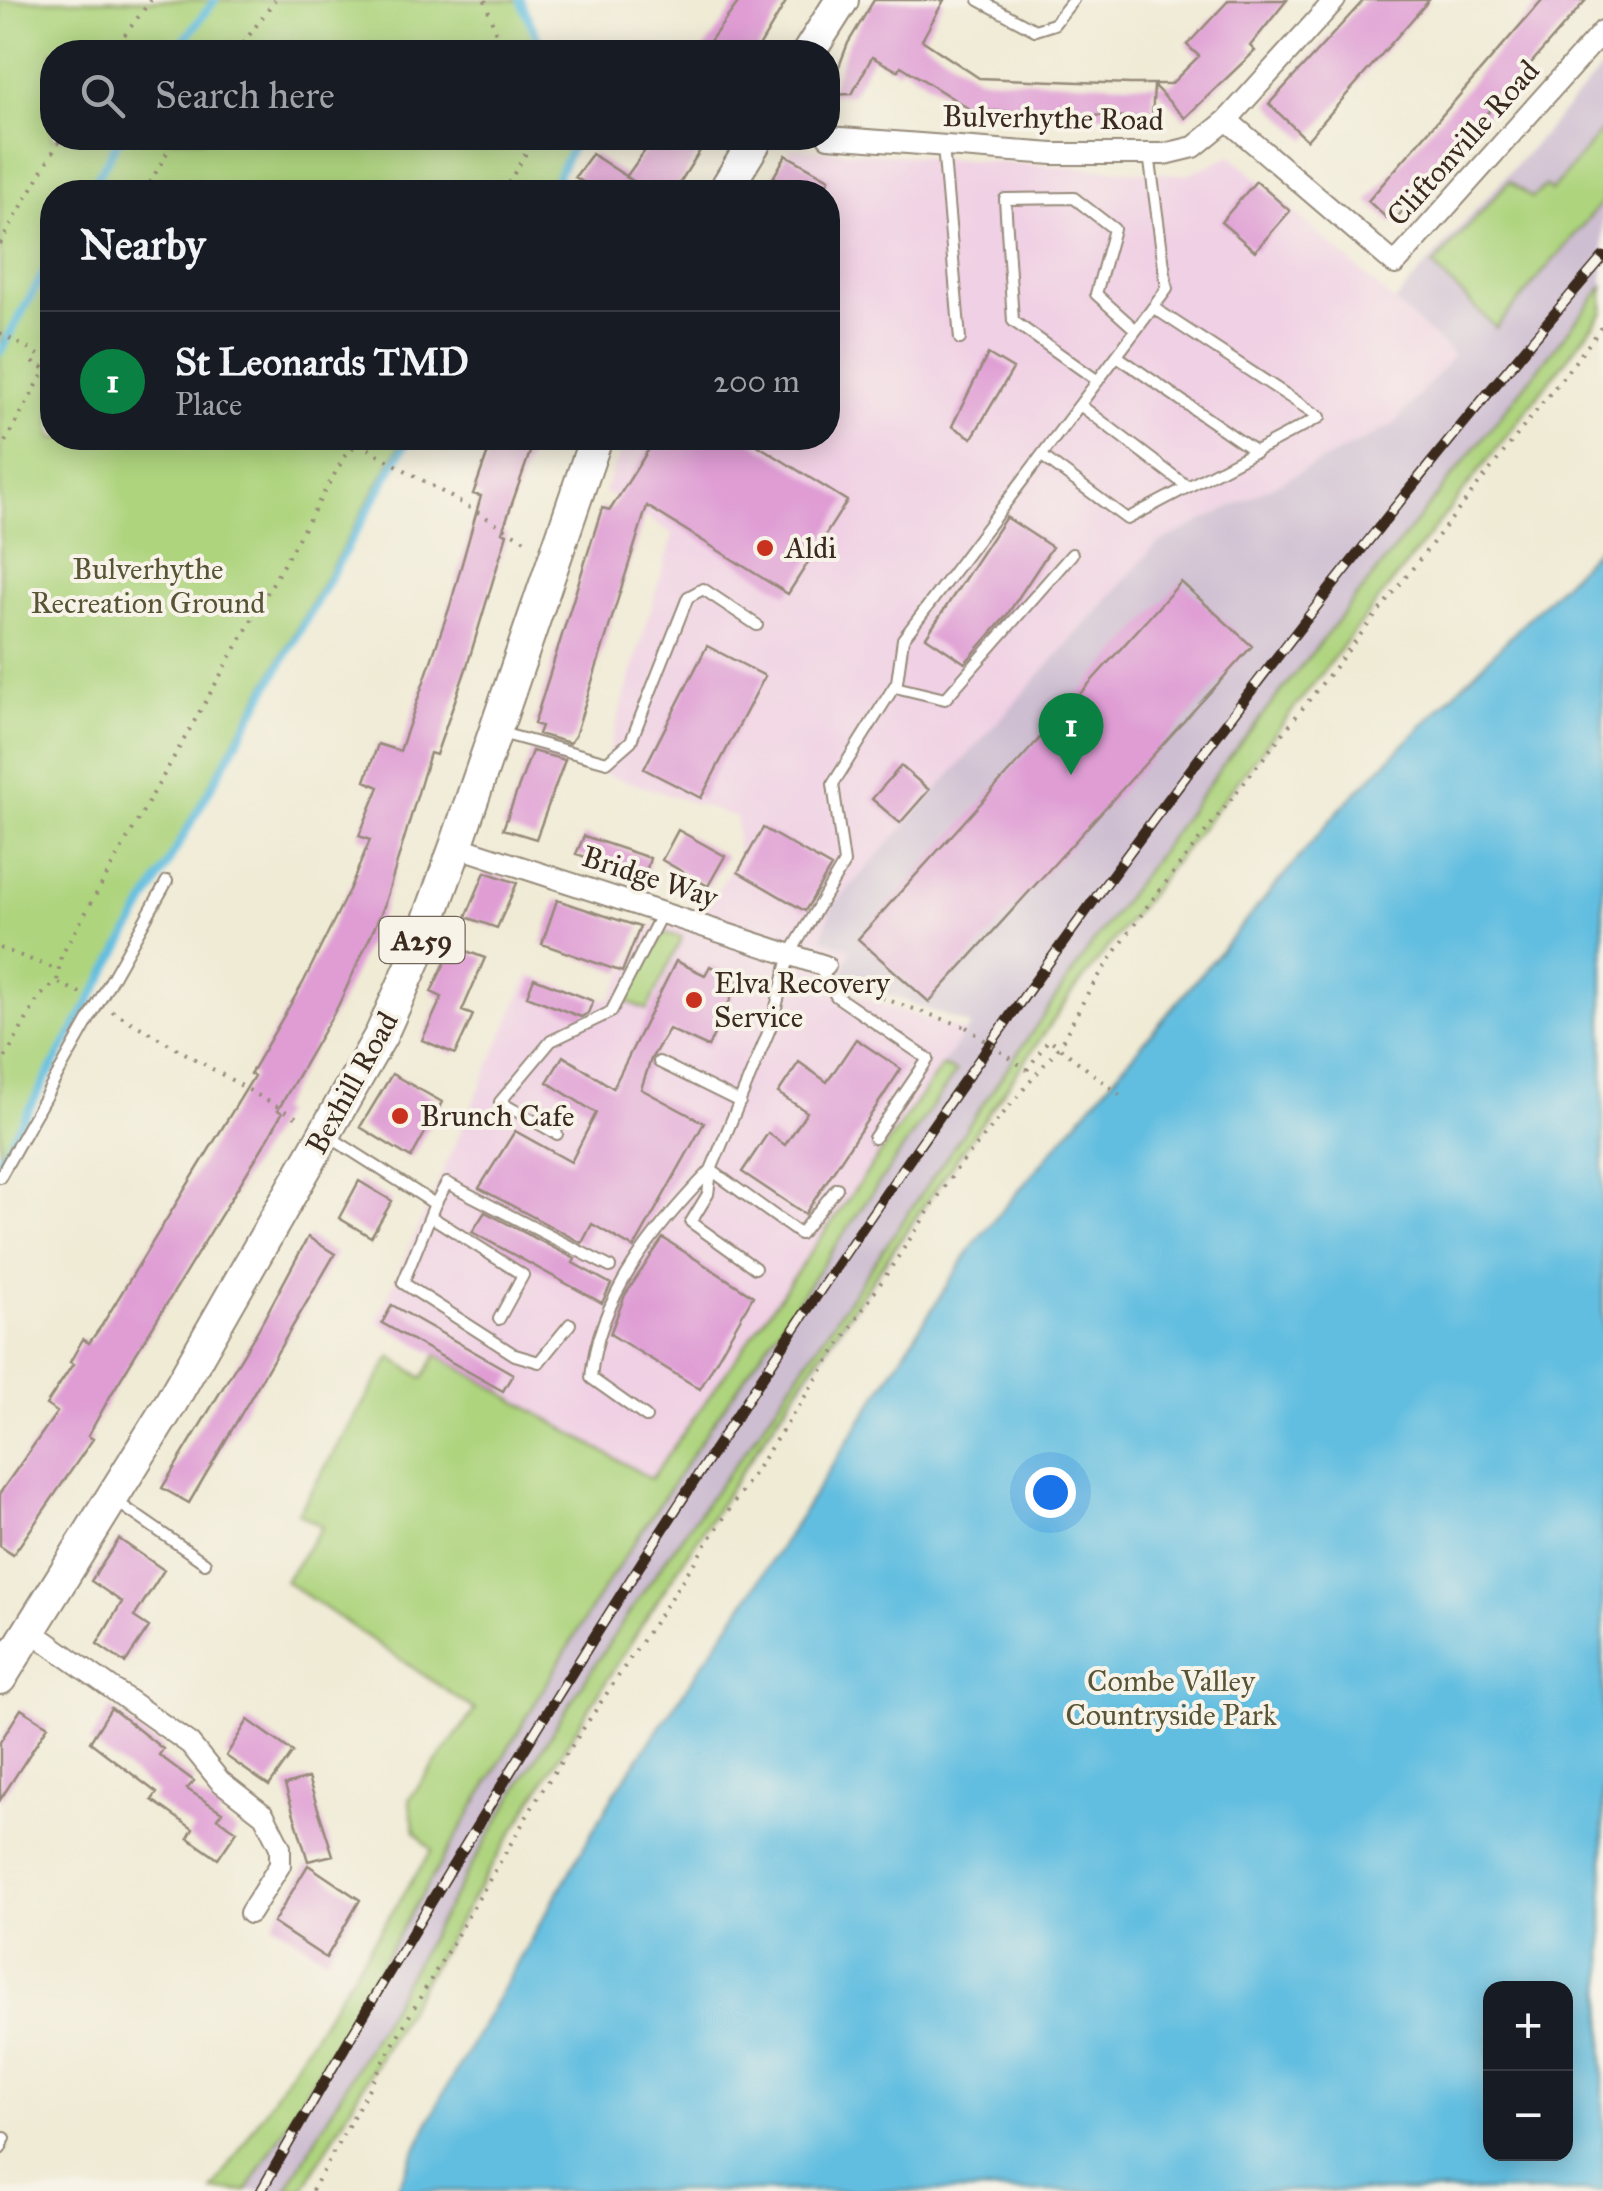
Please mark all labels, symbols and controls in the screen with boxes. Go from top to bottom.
search box [40,40,840,150]
street label: Cliftonville Road [1379,53,1547,233]
icon: search [75,68,130,123]
text: Search here [155,72,335,118]
street label: Bulverhythe Road [942,98,1164,138]
text: Nearby [80,219,205,271]
text: St Leonards TMD [175,339,469,385]
text: 1 [106,362,119,401]
text: 200 m [713,362,800,401]
text: Place [175,385,242,424]
place label: Aldi [783,530,837,566]
marker: Aldi [754,537,776,559]
park label: Bulverhythe Recreation Ground [31,551,265,621]
pin: 1 [1038,692,1104,775]
street label: Bridge Way [578,838,723,916]
road number: A259 [380,917,464,963]
place label: Elva Recovery Service [714,965,891,1035]
marker: Elva Recovery Service [683,989,705,1011]
street label: Bexhill Road [298,1006,406,1160]
place label: Brunch Cafe [420,1098,575,1134]
marker: Brunch Cafe [389,1105,411,1127]
your location [1025,1467,1076,1518]
park label: Combe Valley Countryside Park [1065,1663,1277,1733]
map controls [1483,1981,1573,2161]
button: + [1483,1981,1573,2071]
button: − [1483,2071,1573,2161]

